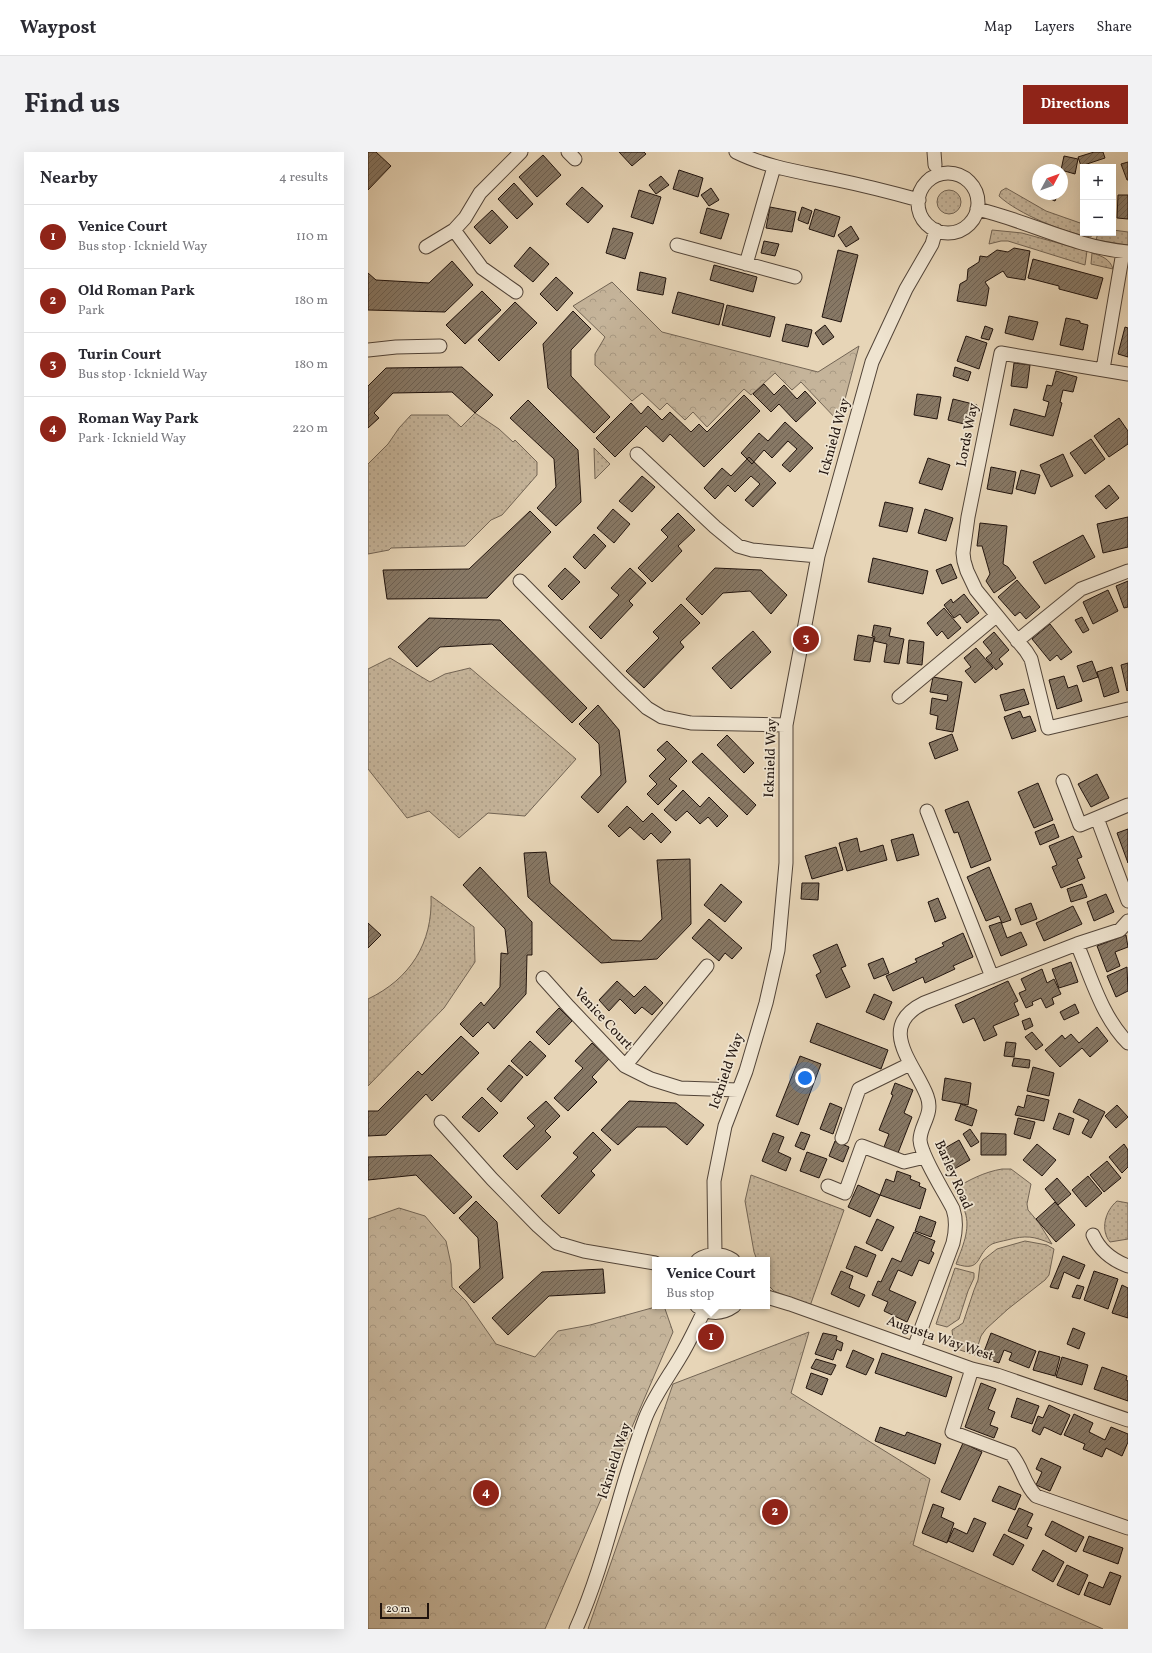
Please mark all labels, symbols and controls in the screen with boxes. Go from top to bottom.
text: Waypost [20,15,96,41]
text: Map [984,18,1012,37]
text: Layers [1034,18,1074,37]
text: Share [1096,18,1132,37]
text: Find us [24,85,120,124]
button: Directions [1023,85,1128,124]
north arrow [1032,164,1068,200]
map controls [1080,164,1116,236]
button: + [1080,164,1116,200]
text: Nearby [40,167,98,190]
text: 4 results [279,169,328,187]
button: − [1080,200,1116,236]
text: Venice Court [78,217,167,238]
text: 1 [50,228,56,246]
text: 110 m [296,228,328,246]
text: Bus stop · Icknield Way [78,238,207,256]
text: Old Roman Park [78,281,195,302]
text: 2 [50,292,56,310]
text: 180 m [294,292,328,310]
text: Park [78,302,105,320]
text: Turin Court [78,345,161,366]
text: 3 [50,356,56,374]
text: 180 m [294,356,328,374]
text: Bus stop · Icknield Way [78,366,207,384]
street label: Icknield Way [815,396,855,478]
street label: Lords Way [953,401,984,469]
text: Roman Way Park [78,409,199,430]
text: 4 [49,420,57,438]
text: 220 m [292,420,328,438]
text: Park · Icknield Way [78,430,186,448]
pin: 3 [793,624,819,654]
street label: Icknield Way [760,718,782,798]
street label: Venice Court [569,984,637,1054]
street label: Icknield Way [705,1030,749,1112]
your location [795,1068,815,1088]
street label: Barley Road [929,1137,977,1213]
popup [652,1257,770,1309]
text: Venice Court [666,1264,756,1285]
text: Bus stop [666,1285,714,1303]
street label: Augusta Way West [884,1312,996,1366]
pin: 1 [698,1322,724,1352]
street label: Icknield Way [594,1420,636,1502]
pin: 4 [473,1478,499,1508]
pin: 2 [762,1497,788,1527]
scale bar [380,1601,429,1620]
text: 20 m [386,1602,410,1617]

